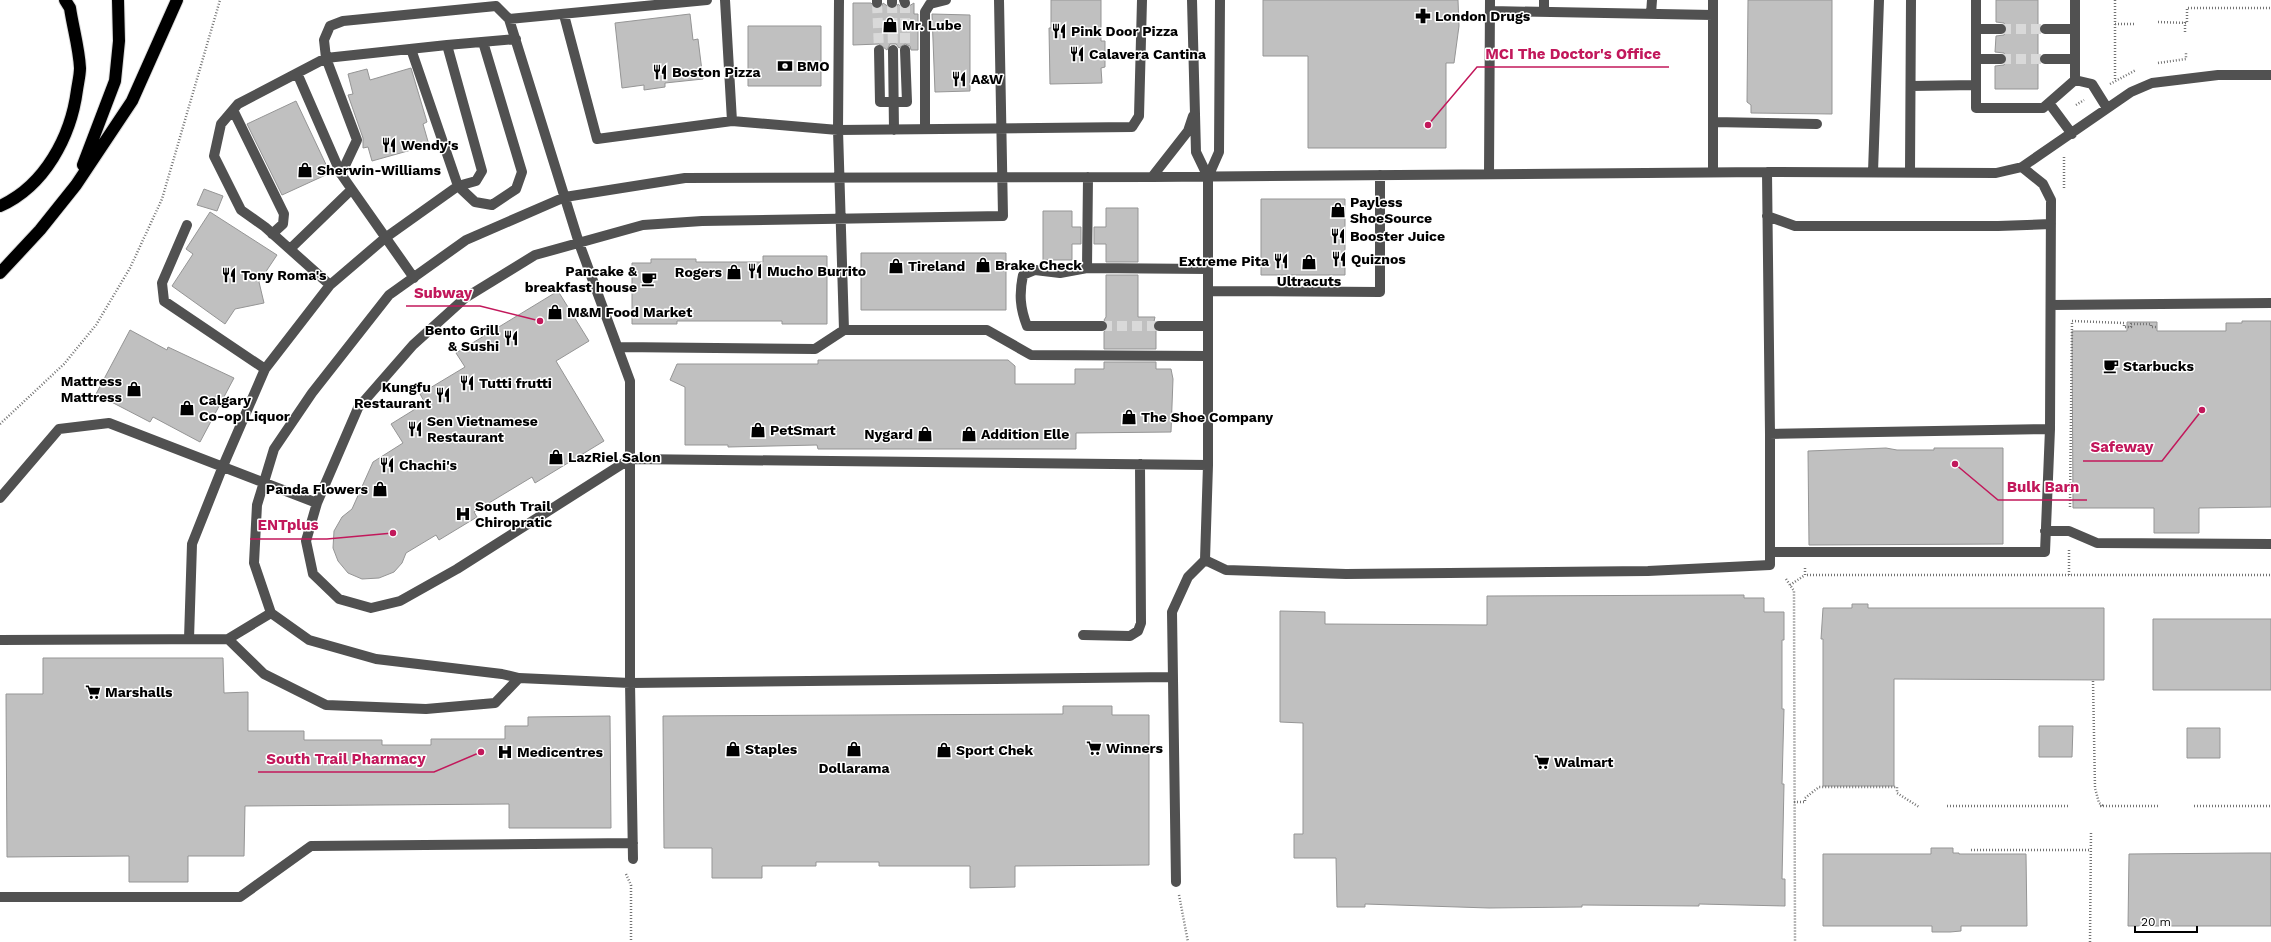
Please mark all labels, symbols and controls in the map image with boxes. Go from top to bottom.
pharmacy icon: London Drugs [1414,7,1432,25]
place label: London Drugs [1435,8,1531,24]
shop icon: Mr. Lube [881,16,899,34]
place label: Mr. Lube [902,17,962,33]
restaurant icon: Pink Door Pizza [1050,22,1068,40]
place label: Pink Door Pizza [1071,23,1179,39]
callout: MCI The Doctor's Office [1477,40,1669,67]
restaurant icon: Calavera Cantina [1068,45,1086,63]
text: MCI The Doctor's Office [1485,45,1661,63]
place label: Calavera Cantina [1089,46,1207,62]
bank icon: BMO [776,57,794,75]
place label: BMO [797,58,830,74]
restaurant icon: Boston Pizza [651,63,669,81]
place label: Boston Pizza [672,64,761,80]
restaurant icon: A&W [950,70,968,88]
place label: A&W [971,71,1003,87]
restaurant icon: Wendy's [380,136,398,154]
place label: Wendy's [401,137,459,153]
shop icon: Sherwin-Williams [296,161,314,179]
place label: Sherwin-Williams [317,162,441,178]
place label: Payless ShoeSource [1350,194,1432,226]
shop icon: Payless ShoeSource [1329,201,1347,219]
restaurant icon: Booster Juice [1329,227,1347,245]
place label: Booster Juice [1350,228,1445,244]
restaurant icon: Quiznos [1330,250,1348,268]
place label: Quiznos [1351,251,1406,267]
restaurant icon: Extreme Pita [1272,252,1290,270]
place label: Extreme Pita [1179,253,1270,269]
shop icon: Ultracuts [1300,253,1318,271]
shop icon: Brake Check [974,256,992,274]
shop icon: Tireland [887,257,905,275]
place label: Brake Check [995,257,1082,273]
place label: Tireland [908,258,965,274]
restaurant icon: Mucho Burrito [746,262,764,280]
place label: Pancake & breakfast house [525,263,637,295]
shop icon: Rogers [725,263,743,281]
place label: Mucho Burrito [767,263,866,279]
place label: Rogers [675,264,723,280]
restaurant icon: Tony Roma's [220,266,238,284]
place label: Tony Roma's [241,267,327,283]
cafe icon: Pancake & breakfast house [640,270,658,288]
place label: Ultracuts [1277,273,1342,289]
callout: Subway [406,279,480,306]
text: Subway [414,284,473,302]
shop icon: M&M Food Market [546,303,564,321]
place label: M&M Food Market [567,304,692,320]
place label: Bento Grill & Sushi [425,322,499,354]
restaurant icon: Bento Grill & Sushi [502,329,520,347]
cafe icon: Starbucks [2102,357,2120,375]
place label: Starbucks [2123,358,2194,374]
place label: Mattress Mattress [61,373,123,405]
restaurant icon: Tutti frutti [458,374,476,392]
place label: Tutti frutti [479,375,552,391]
place label: Kungfu Restaurant [354,379,431,411]
shop icon: Mattress Mattress [125,380,143,398]
restaurant icon: Kungfu Restaurant [434,386,452,404]
place label: Calgary Co-op Liquor [199,392,290,424]
shop icon: Calgary Co-op Liquor [178,399,196,417]
shop icon: The Shoe Company [1120,408,1138,426]
place label: The Shoe Company [1141,409,1273,425]
place label: Sen Vietnamese Restaurant [427,413,538,445]
restaurant icon: Sen Vietnamese Restaurant [406,420,424,438]
shop icon: PetSmart [749,421,767,439]
place label: PetSmart [770,422,836,438]
shop icon: Nygard [916,425,934,443]
shop icon: Addition Elle [960,425,978,443]
place label: Nygard [864,426,913,442]
place label: Addition Elle [981,426,1069,442]
callout: Safeway [2083,434,2162,461]
text: Safeway [2091,438,2154,456]
shop icon: LazRiel Salon [547,448,565,466]
place label: LazRiel Salon [568,449,661,465]
restaurant icon: Chachi's [378,456,396,474]
place label: Chachi's [399,457,458,473]
callout: Bulk Barn [1998,473,2087,500]
text: Bulk Barn [2007,478,2079,496]
shop icon: Panda Flowers [371,480,389,498]
place label: Panda Flowers [266,481,369,497]
place label: South Trail Chiropratic [475,498,552,530]
hospital icon: South Trail Chiropratic [454,505,472,523]
callout: ENTplus [250,512,327,539]
text: ENTplus [257,516,319,534]
supermarket icon: Marshalls [84,683,102,701]
place label: Marshalls [105,684,173,700]
supermarket icon: Winners [1085,739,1103,757]
shop icon: Staples [724,740,742,758]
shop icon: Dollarama [845,740,863,758]
place label: Winners [1106,740,1163,756]
place label: Staples [745,741,798,757]
shop icon: Sport Chek [935,741,953,759]
place label: Sport Chek [956,742,1033,758]
hospital icon: Medicentres [496,743,514,761]
place label: Medicentres [517,744,603,760]
callout: South Trail Pharmacy [258,745,434,772]
text: South Trail Pharmacy [266,750,426,768]
supermarket icon: Walmart [1533,753,1551,771]
place label: Walmart [1554,754,1613,770]
place label: Dollarama [818,760,890,776]
scale bar [2135,908,2197,934]
text: 20 m [2141,915,2171,929]

